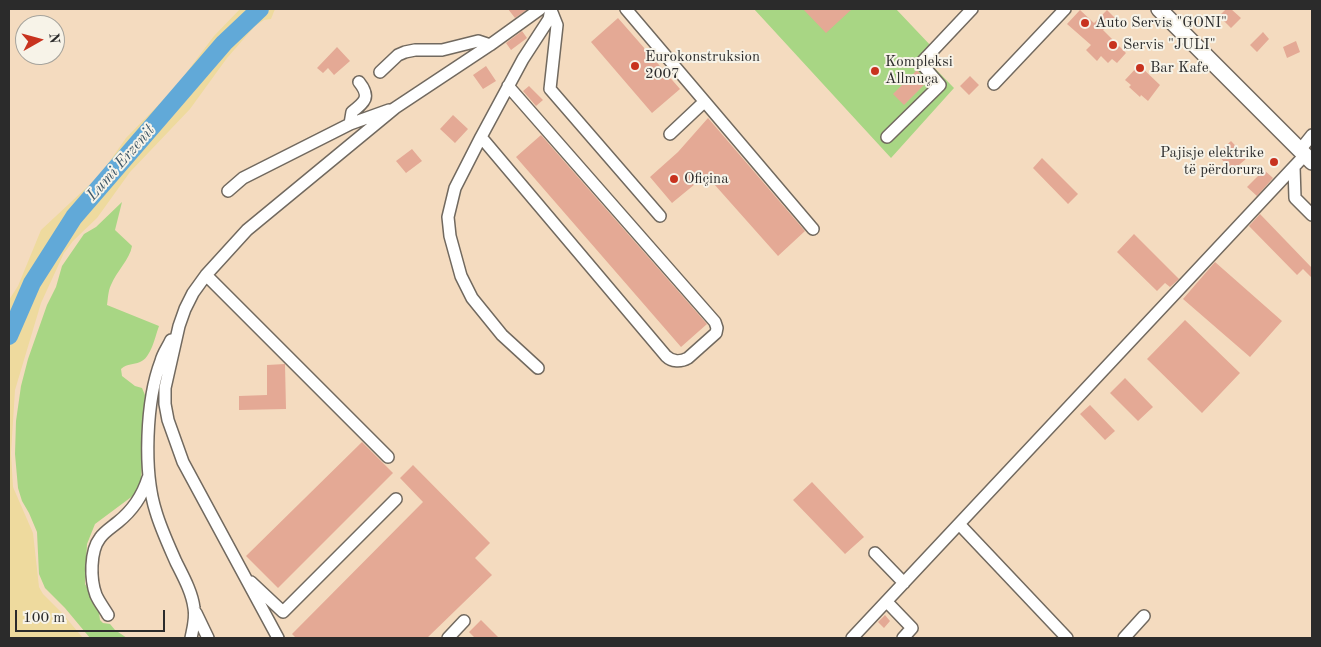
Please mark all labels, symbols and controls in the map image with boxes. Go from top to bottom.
place label: Auto Servis "GONI" [1095,14,1227,32]
north arrow [15,15,65,65]
marker: Auto Servis "GONI" [1079,17,1091,29]
text: N [46,32,61,44]
place label: Servis "JULI" [1123,36,1216,54]
marker: Servis "JULI" [1107,39,1119,51]
place label: Eurokonstruksion 2007 [645,48,760,83]
place label: Kompleksi Allmuça [885,53,953,88]
place label: Bar Kafe [1150,59,1209,77]
marker: Eurokonstruksion 2007 [629,60,641,72]
marker: Bar Kafe [1134,62,1146,74]
marker: Kompleksi Allmuça [869,65,881,77]
water label: Lumi Erzenit [83,121,159,205]
place label: Pajisje elektrike të përdorura [1160,144,1264,179]
marker: Pajisje elektrike të përdorura [1268,156,1280,168]
place label: Ofiçina [684,170,729,188]
marker: Ofiçina [668,173,680,185]
scale bar [18,600,168,632]
text: 100 m [23,611,65,626]

